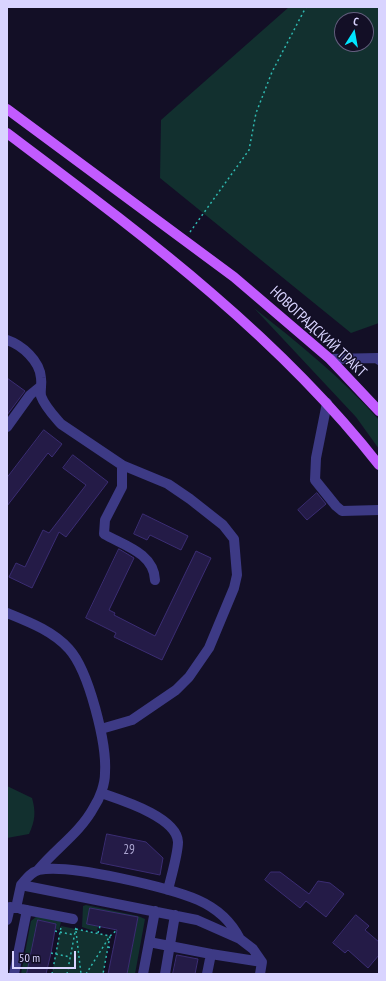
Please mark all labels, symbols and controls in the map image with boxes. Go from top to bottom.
north arrow [334,12,374,52]
text: С [352,14,360,29]
street label: НОВОГРАДСКИЙ ТРАКТ [266,283,370,381]
house number: 29 [123,842,135,858]
scale bar [14,943,78,969]
text: 50 m [19,950,40,965]

